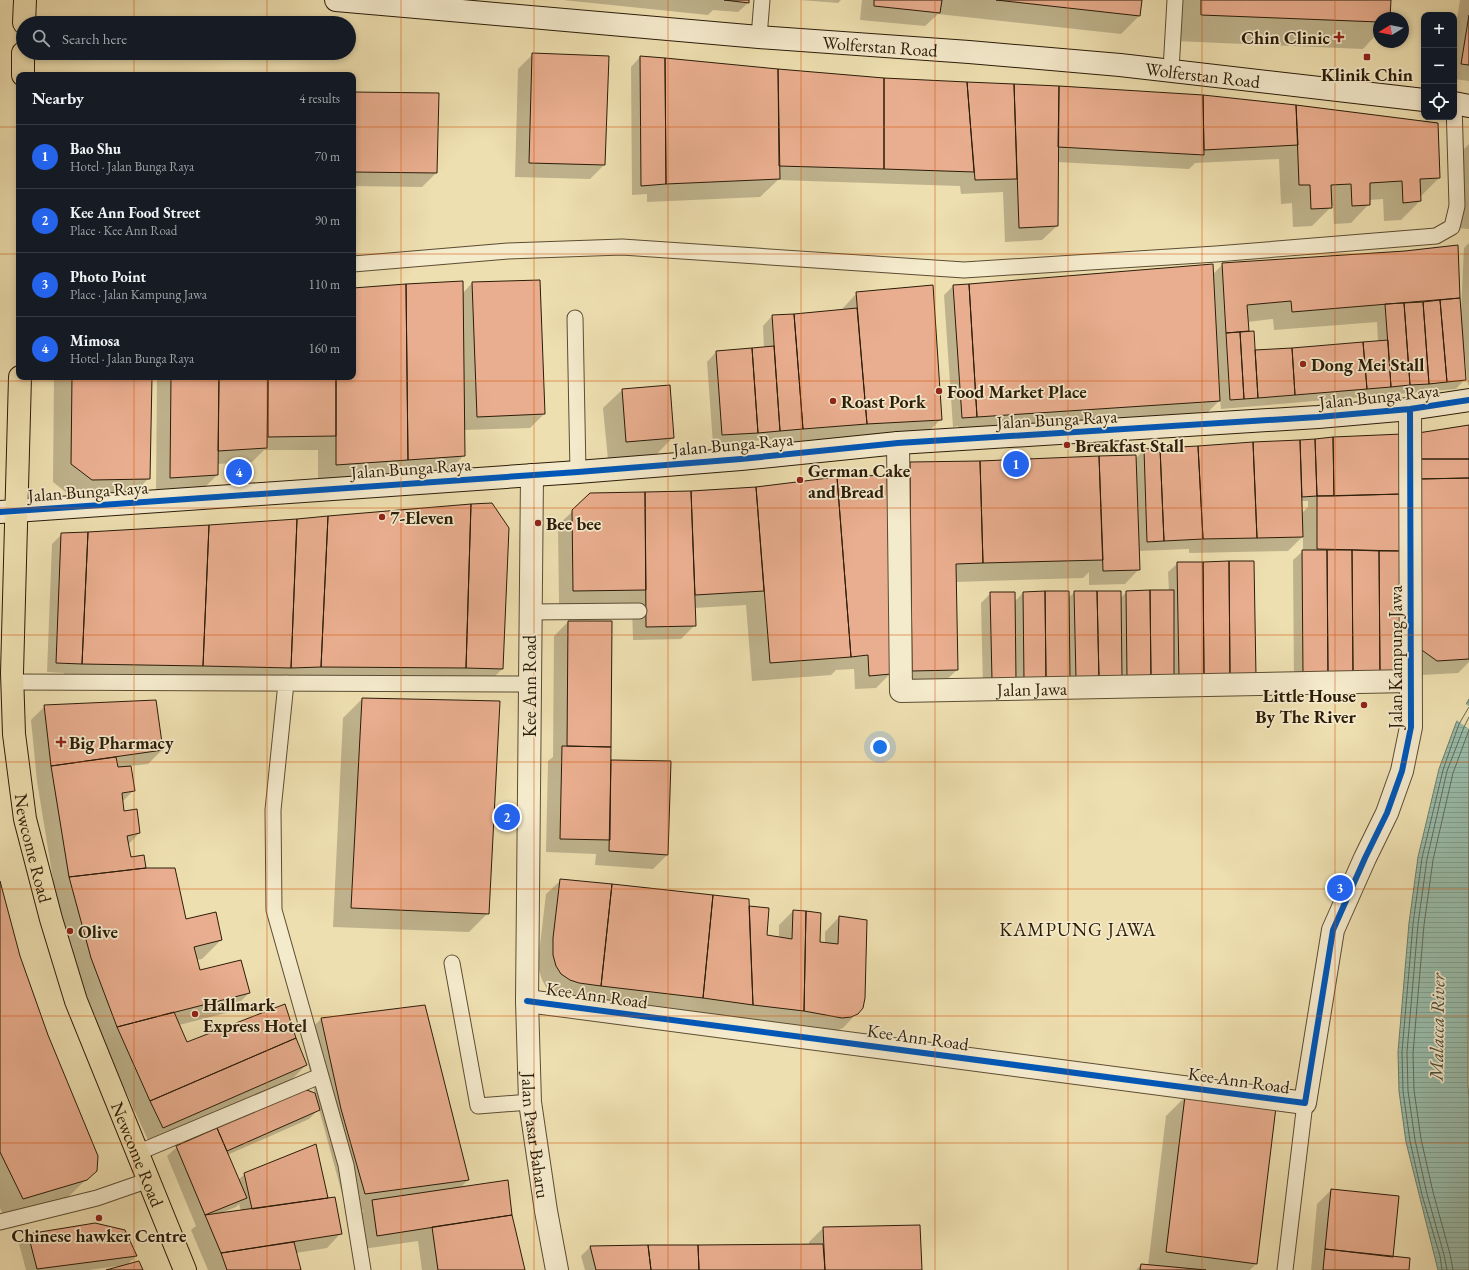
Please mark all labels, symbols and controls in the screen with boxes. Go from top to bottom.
north arrow [1373,12,1409,48]
map controls [1421,12,1457,120]
button: + [1421,12,1457,48]
search box [16,16,356,60]
place label: Chin Clinic [1241,26,1331,49]
icon: search [30,27,52,49]
text: Search here [62,29,127,48]
street label: Wolferstan Road [822,30,939,61]
marker: Chin Clinic [1333,31,1345,43]
button: − [1421,48,1457,84]
marker: Klinik Chin [1362,52,1372,62]
street label: Wolferstan Road [1144,56,1262,93]
place label: Klinik Chin [1321,63,1413,86]
button: locate [1421,84,1457,120]
text: Nearby [32,87,84,109]
text: 4 results [299,90,340,107]
text: Bao Shu [70,139,121,158]
text: 1 [42,148,48,165]
text: 70 m [315,148,340,165]
text: Hotel · Jalan Bunga Raya [70,158,194,175]
text: Kee Ann Food Street [70,203,200,222]
text: 2 [42,212,48,229]
text: 90 m [315,212,340,229]
text: Place · Kee Ann Road [70,222,177,239]
text: Photo Point [70,267,146,286]
text: 3 [42,276,48,293]
text: 110 m [309,276,340,293]
text: Place · Jalan Kampung Jawa [70,286,207,303]
text: Mimosa [70,331,120,350]
text: 4 [42,340,48,357]
text: 160 m [309,340,340,357]
text: Hotel · Jalan Bunga Raya [70,350,194,367]
place label: Dong Mei Stall [1311,353,1424,376]
marker: Dong Mei Stall [1298,359,1308,369]
street label: Jalan Bunga Raya [1316,378,1441,414]
place label: Food Market Place [947,380,1087,403]
marker: Food Market Place [934,386,944,396]
place label: Roast Pork [841,390,927,413]
marker: Roast Pork [828,396,838,406]
street label: Jalan Bunga Raya [994,404,1119,434]
street label: Jalan Bunga Raya [670,427,795,461]
place label: Breakfast Stall [1075,434,1184,457]
marker: Breakfast Stall [1062,440,1072,450]
pin: 1 [1003,449,1029,479]
street label: Jalan Bunga Raya [348,452,473,484]
pin: 4 [226,457,252,487]
place label: German Cake and Bread [808,459,911,503]
street label: Jalan Bunga Raya [25,475,150,507]
marker: German Cake and Bread [795,475,805,485]
place label: 7-Eleven [390,506,454,529]
marker: 7-Eleven [377,512,387,522]
place label: Bee bee [546,512,602,535]
marker: Bee bee [533,518,543,528]
street label: Jalan Kampung Jawa [1384,585,1407,731]
street label: Kee Ann Road [518,634,541,737]
street label: Jalan Jawa [995,676,1068,701]
place label: Little House By The River [1255,684,1357,728]
marker: Little House By The River [1359,700,1369,710]
place label: Big Pharmacy [69,731,174,754]
marker: Big Pharmacy [56,737,66,747]
your location [870,737,890,757]
street label: Newcome Road [10,792,58,906]
pin: 2 [494,802,520,832]
pin: 3 [1327,873,1353,903]
district label: KAMPUNG JAWA [999,917,1157,942]
place label: Olive [78,920,119,943]
marker: Olive [65,926,75,936]
water label: Malacca River [1424,972,1450,1082]
street label: Kee Ann Road [545,976,650,1014]
place label: Hallmark Express Hotel [203,993,307,1037]
marker: Hallmark Express Hotel [190,1009,200,1019]
street label: Kee Ann Road [866,1018,971,1056]
street label: Kee Ann Road [1187,1061,1292,1099]
street label: Jalan Pasar Baharu [518,1070,556,1200]
street label: Newcome Road [106,1098,170,1211]
marker: Chinese hawker Centre [94,1213,104,1223]
place label: Chinese hawker Centre [11,1224,187,1247]

